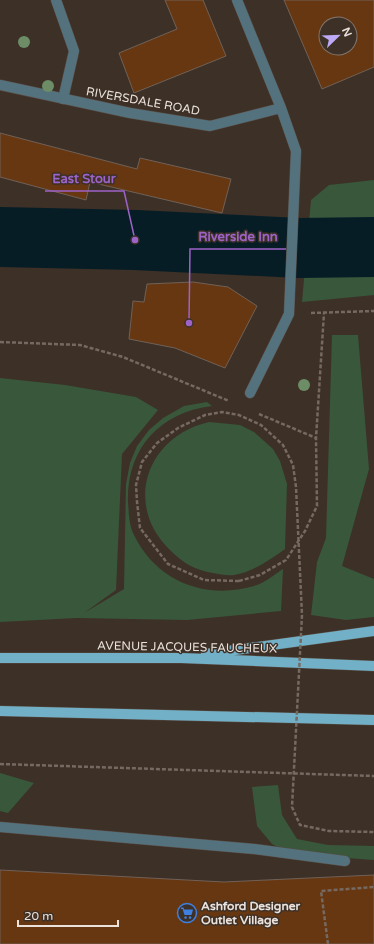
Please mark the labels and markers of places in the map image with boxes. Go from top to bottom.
callout: East Stour [45,166,124,191]
callout: Riverside Inn [190,224,286,249]
place label: Ashford Designer Outlet Village [201,899,301,928]
supermarket icon: Ashford Designer Outlet Village [176,902,198,924]

